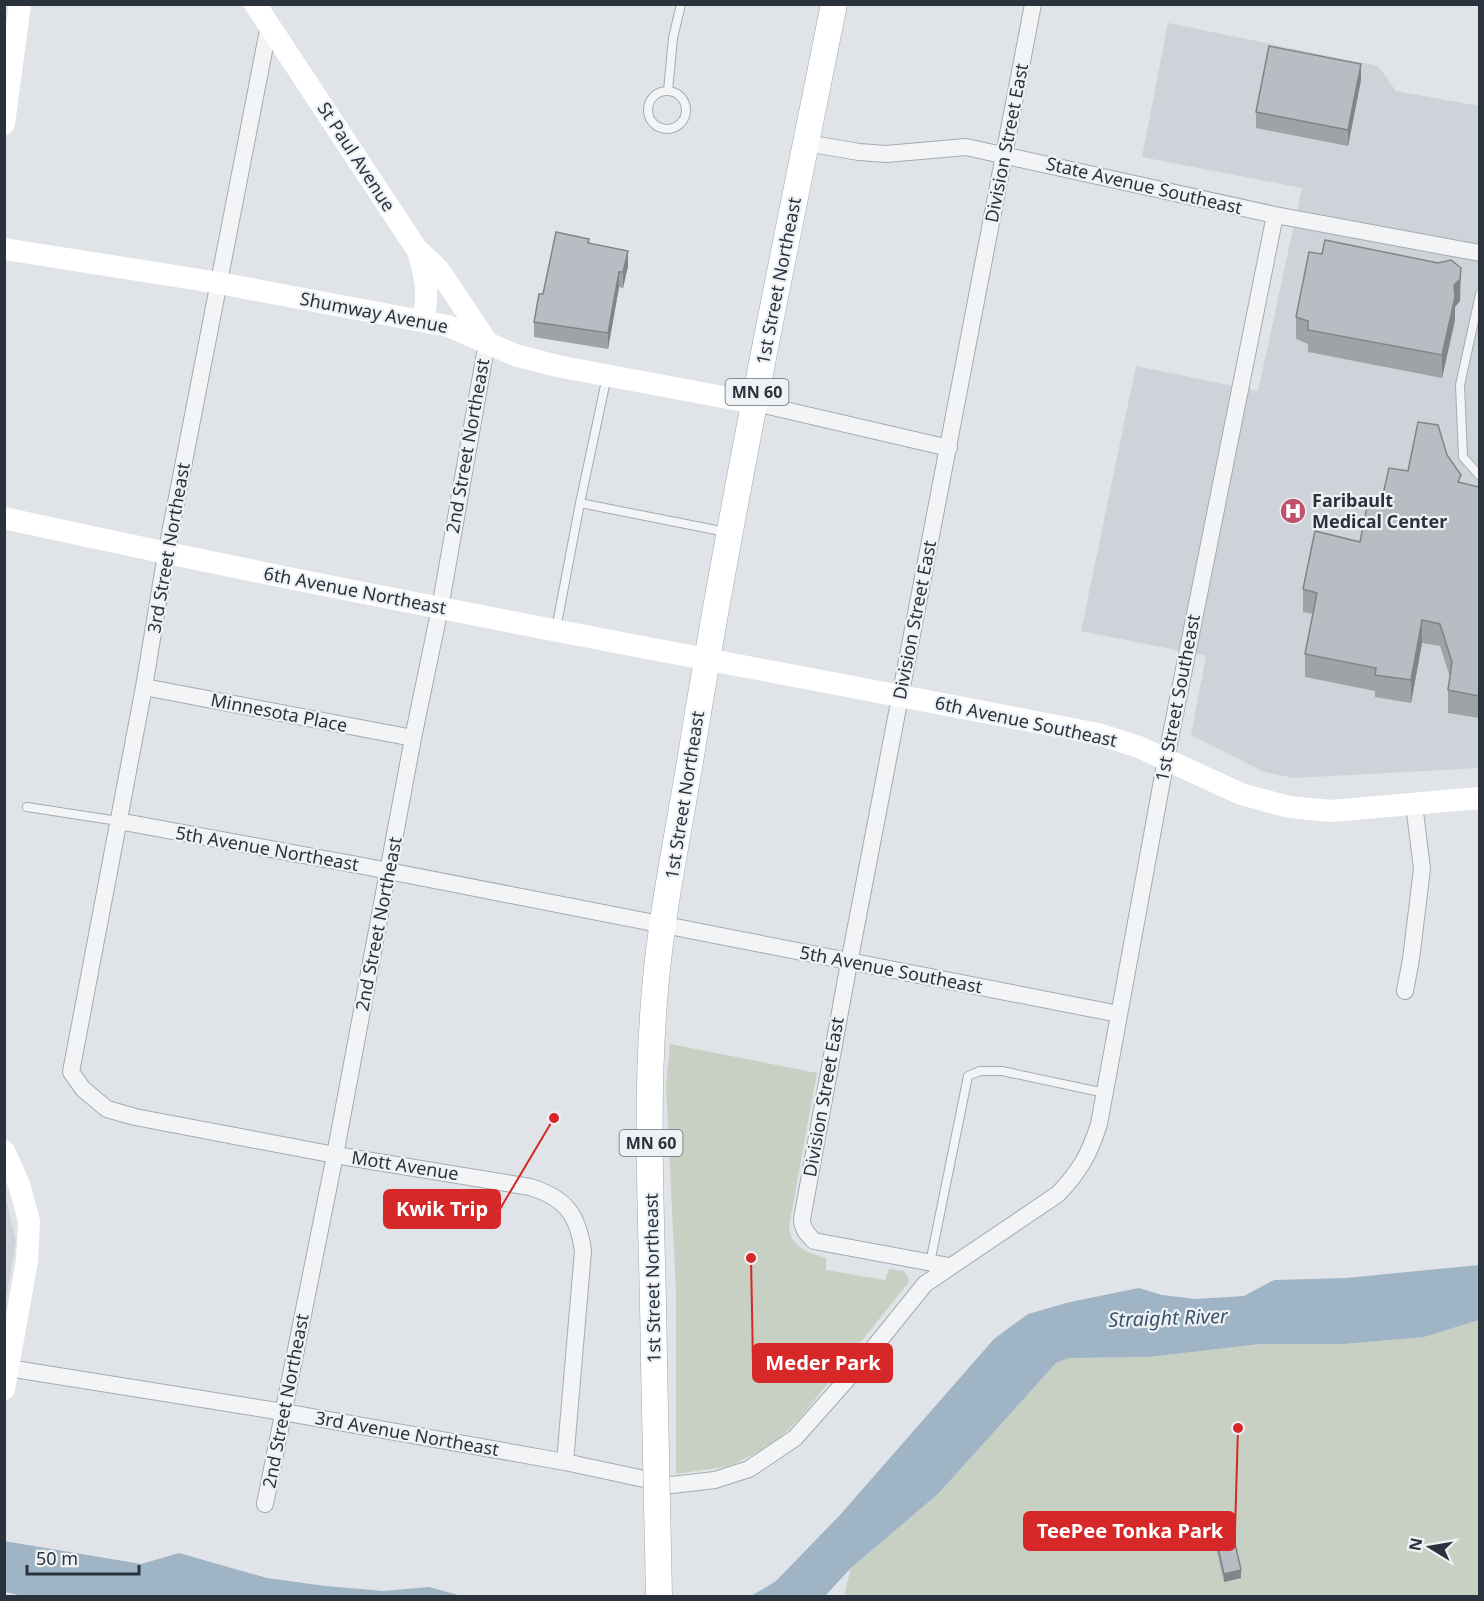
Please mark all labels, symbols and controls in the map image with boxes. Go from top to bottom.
street label: Division Street East [979,61,1033,224]
street label: St Paul Avenue [313,97,401,216]
street label: State Avenue Southeast [1044,151,1245,219]
street label: 1st Street Northeast [750,195,806,367]
street label: Shumway Avenue [298,286,450,338]
street label: 2nd Street Northeast [440,356,494,535]
road number: MN 60 [726,379,789,405]
street label: 3rd Street Northeast [141,460,195,635]
place label: Faribault Medical Center [1312,488,1447,533]
hospital icon: Faribault Medical Center [1278,496,1308,526]
street label: Division Street East [887,538,941,701]
street label: 6th Avenue Northeast [262,561,449,620]
street label: 1st Street Southeast [1149,612,1205,783]
street label: Minnesota Place [209,687,350,737]
street label: 6th Avenue Southeast [933,690,1120,752]
street label: 1st Street Northeast [659,709,709,881]
street label: 5th Avenue Northeast [174,820,361,876]
street label: 2nd Street Northeast [349,834,407,1013]
street label: 5th Avenue Southeast [798,940,985,999]
street label: Division Street East [797,1015,849,1179]
road number: MN 60 [620,1130,682,1156]
street label: Mott Avenue [350,1145,460,1185]
callout: Kwik Trip [384,1190,500,1228]
street label: 1st Street Northeast [639,1192,665,1363]
text: Kwik Trip [396,1195,488,1222]
water label: Straight River [1108,1302,1229,1333]
street label: 2nd Street Northeast [256,1311,314,1490]
callout: Meder Park [753,1344,892,1382]
text: Meder Park [765,1349,881,1376]
street label: 3rd Avenue Northeast [314,1405,501,1461]
callout: TeePee Tonka Park [1024,1512,1235,1550]
text: TeePee Tonka Park [1037,1517,1224,1544]
north arrow [1400,1517,1460,1577]
text: N [1403,1536,1427,1553]
scale bar [27,1538,140,1576]
text: 50 m [36,1546,78,1570]

